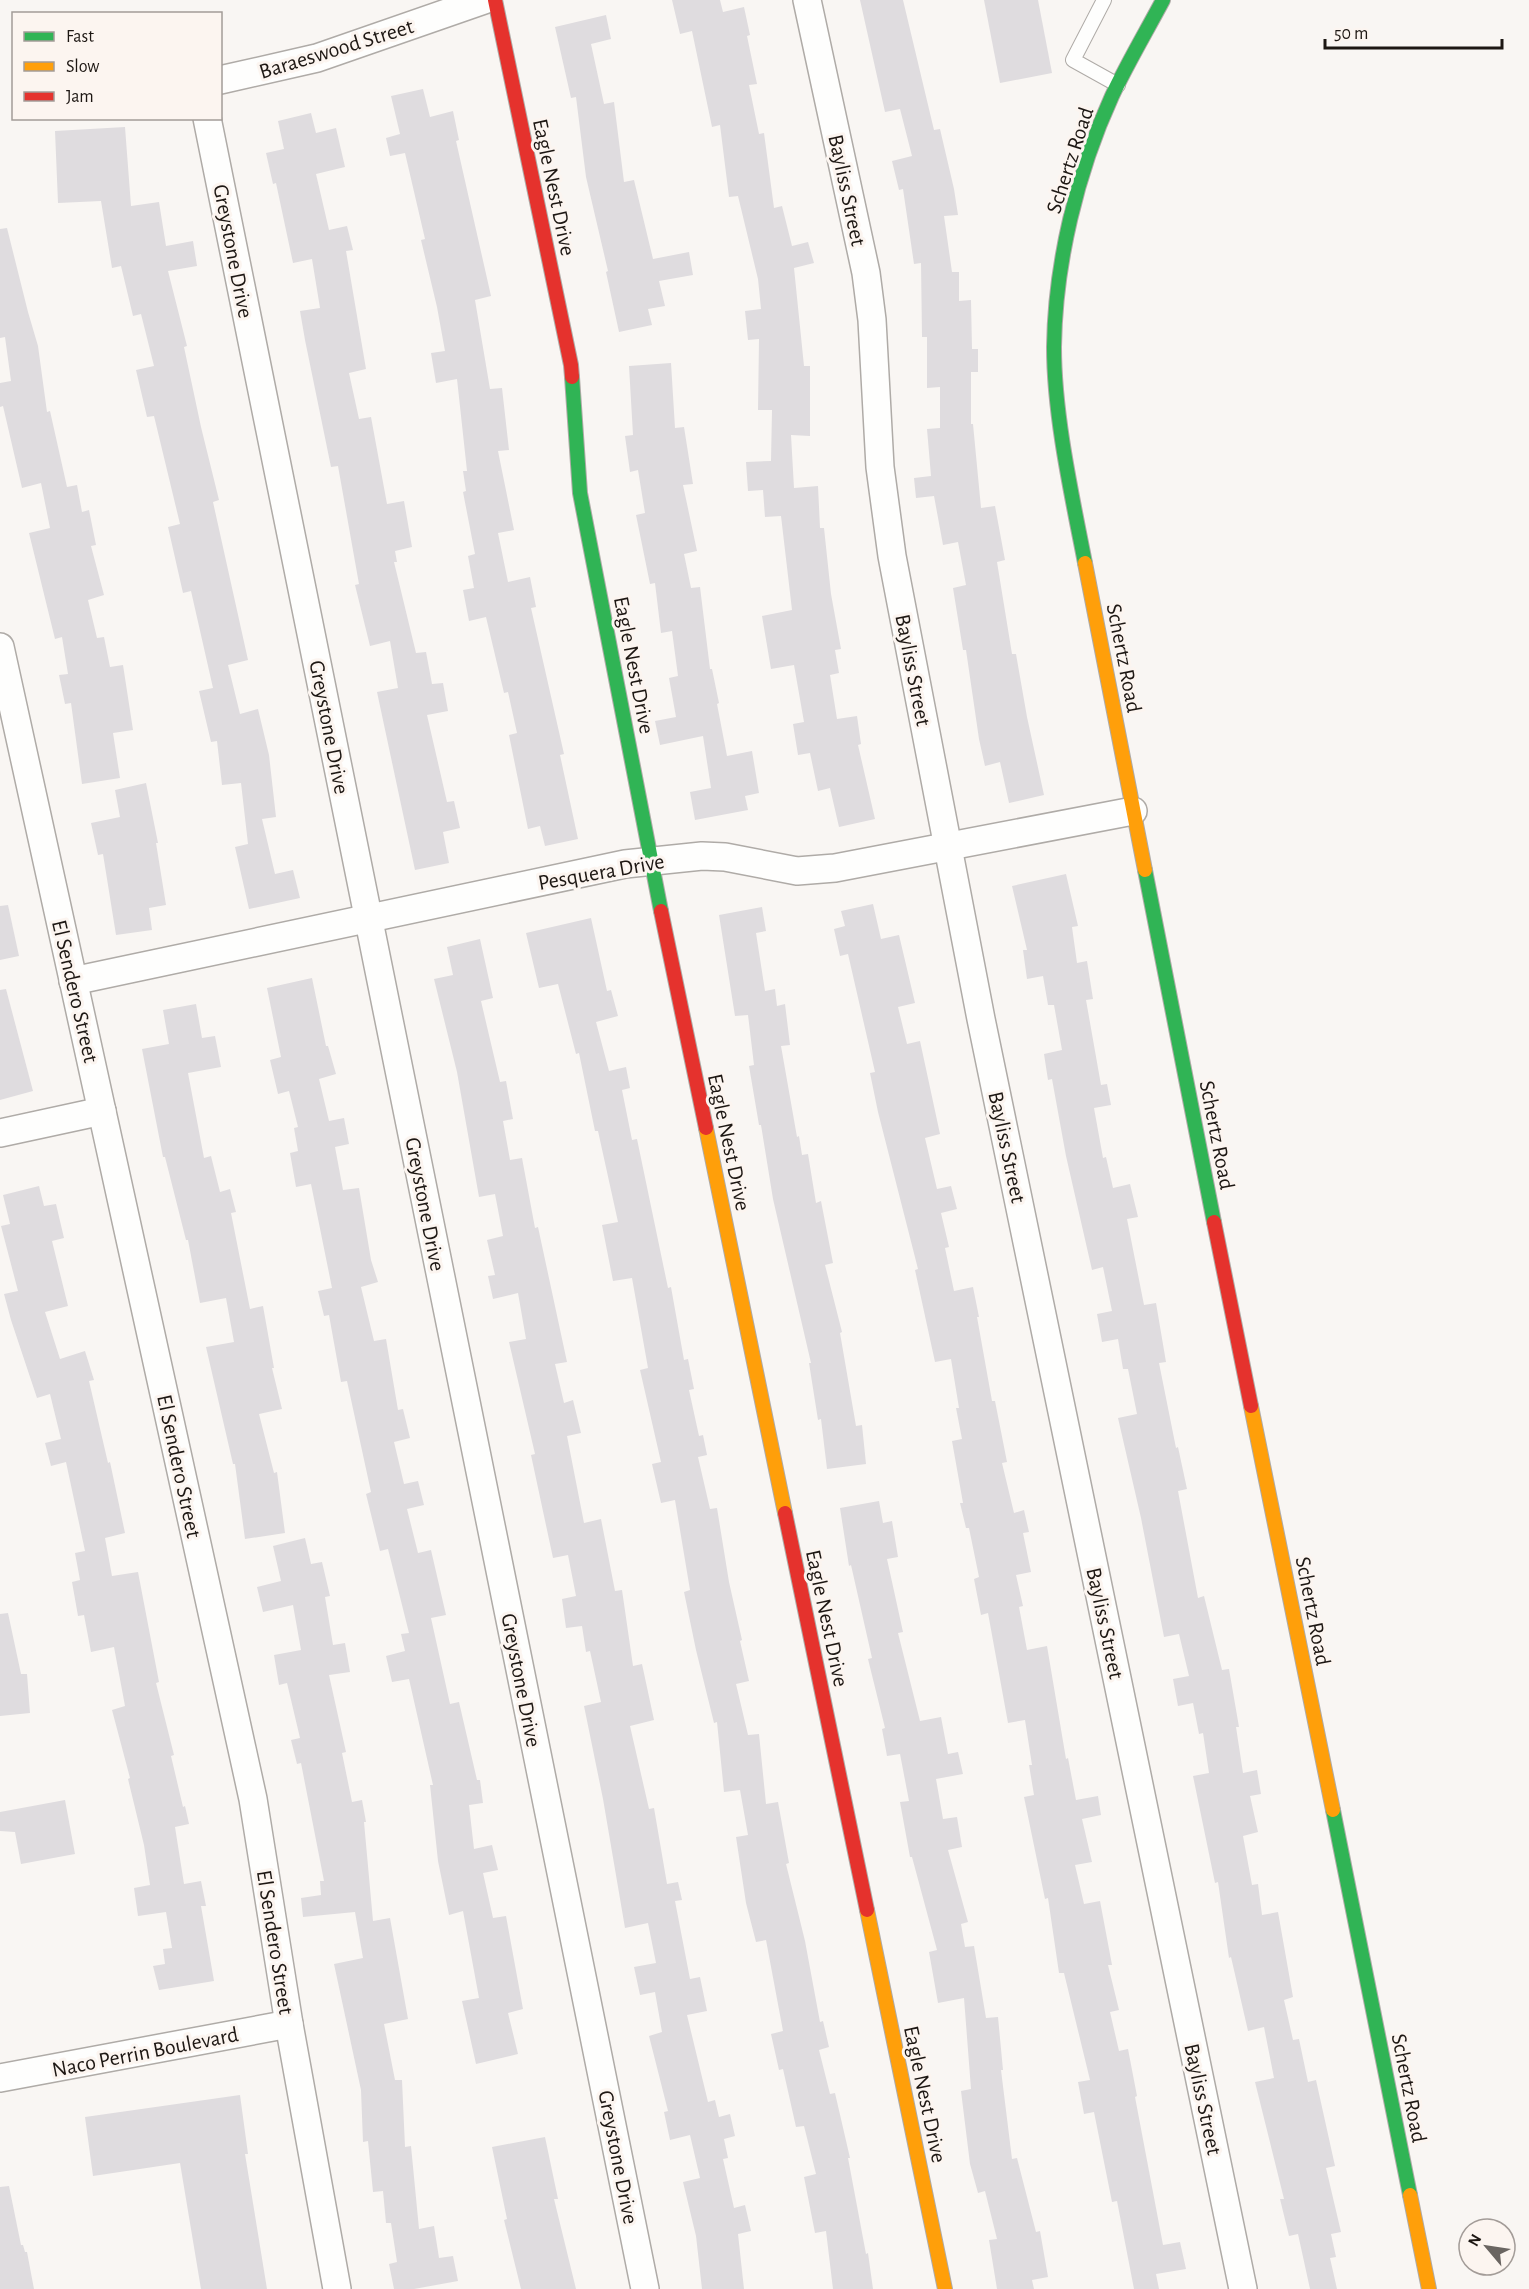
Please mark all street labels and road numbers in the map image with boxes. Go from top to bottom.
street label: Baraeswood Street [257,15,416,83]
street label: Schertz Road [1042,104,1097,216]
street label: Eagle Nest Drive [529,117,579,258]
street label: Bayliss Street [824,132,870,248]
street label: Greystone Drive [209,182,257,320]
street label: Eagle Nest Drive [610,595,658,736]
street label: Schertz Road [1103,602,1145,715]
street label: Bayliss Street [891,612,935,728]
street label: Greystone Drive [305,658,353,796]
street label: Pesquera Drive [536,850,666,894]
street label: El Sendero Street [48,918,102,1065]
street label: Eagle Nest Drive [704,1072,754,1213]
street label: Schertz Road [1196,1079,1238,1192]
street label: Bayliss Street [984,1089,1030,1205]
street label: Greystone Drive [401,1135,449,1273]
street label: El Sendero Street [153,1393,205,1540]
street label: Eagle Nest Drive [802,1548,852,1689]
street label: Schertz Road [1292,1555,1334,1668]
street label: Bayliss Street [1082,1565,1128,1681]
street label: Greystone Drive [497,1611,545,1749]
street label: El Sendero Street [253,1868,297,2016]
street label: Naco Perrin Boulevard [50,2023,240,2081]
street label: Eagle Nest Drive [900,2024,950,2165]
street label: Schertz Road [1388,2032,1430,2145]
street label: Bayliss Street [1180,2041,1226,2157]
street label: Greystone Drive [594,2088,642,2226]

